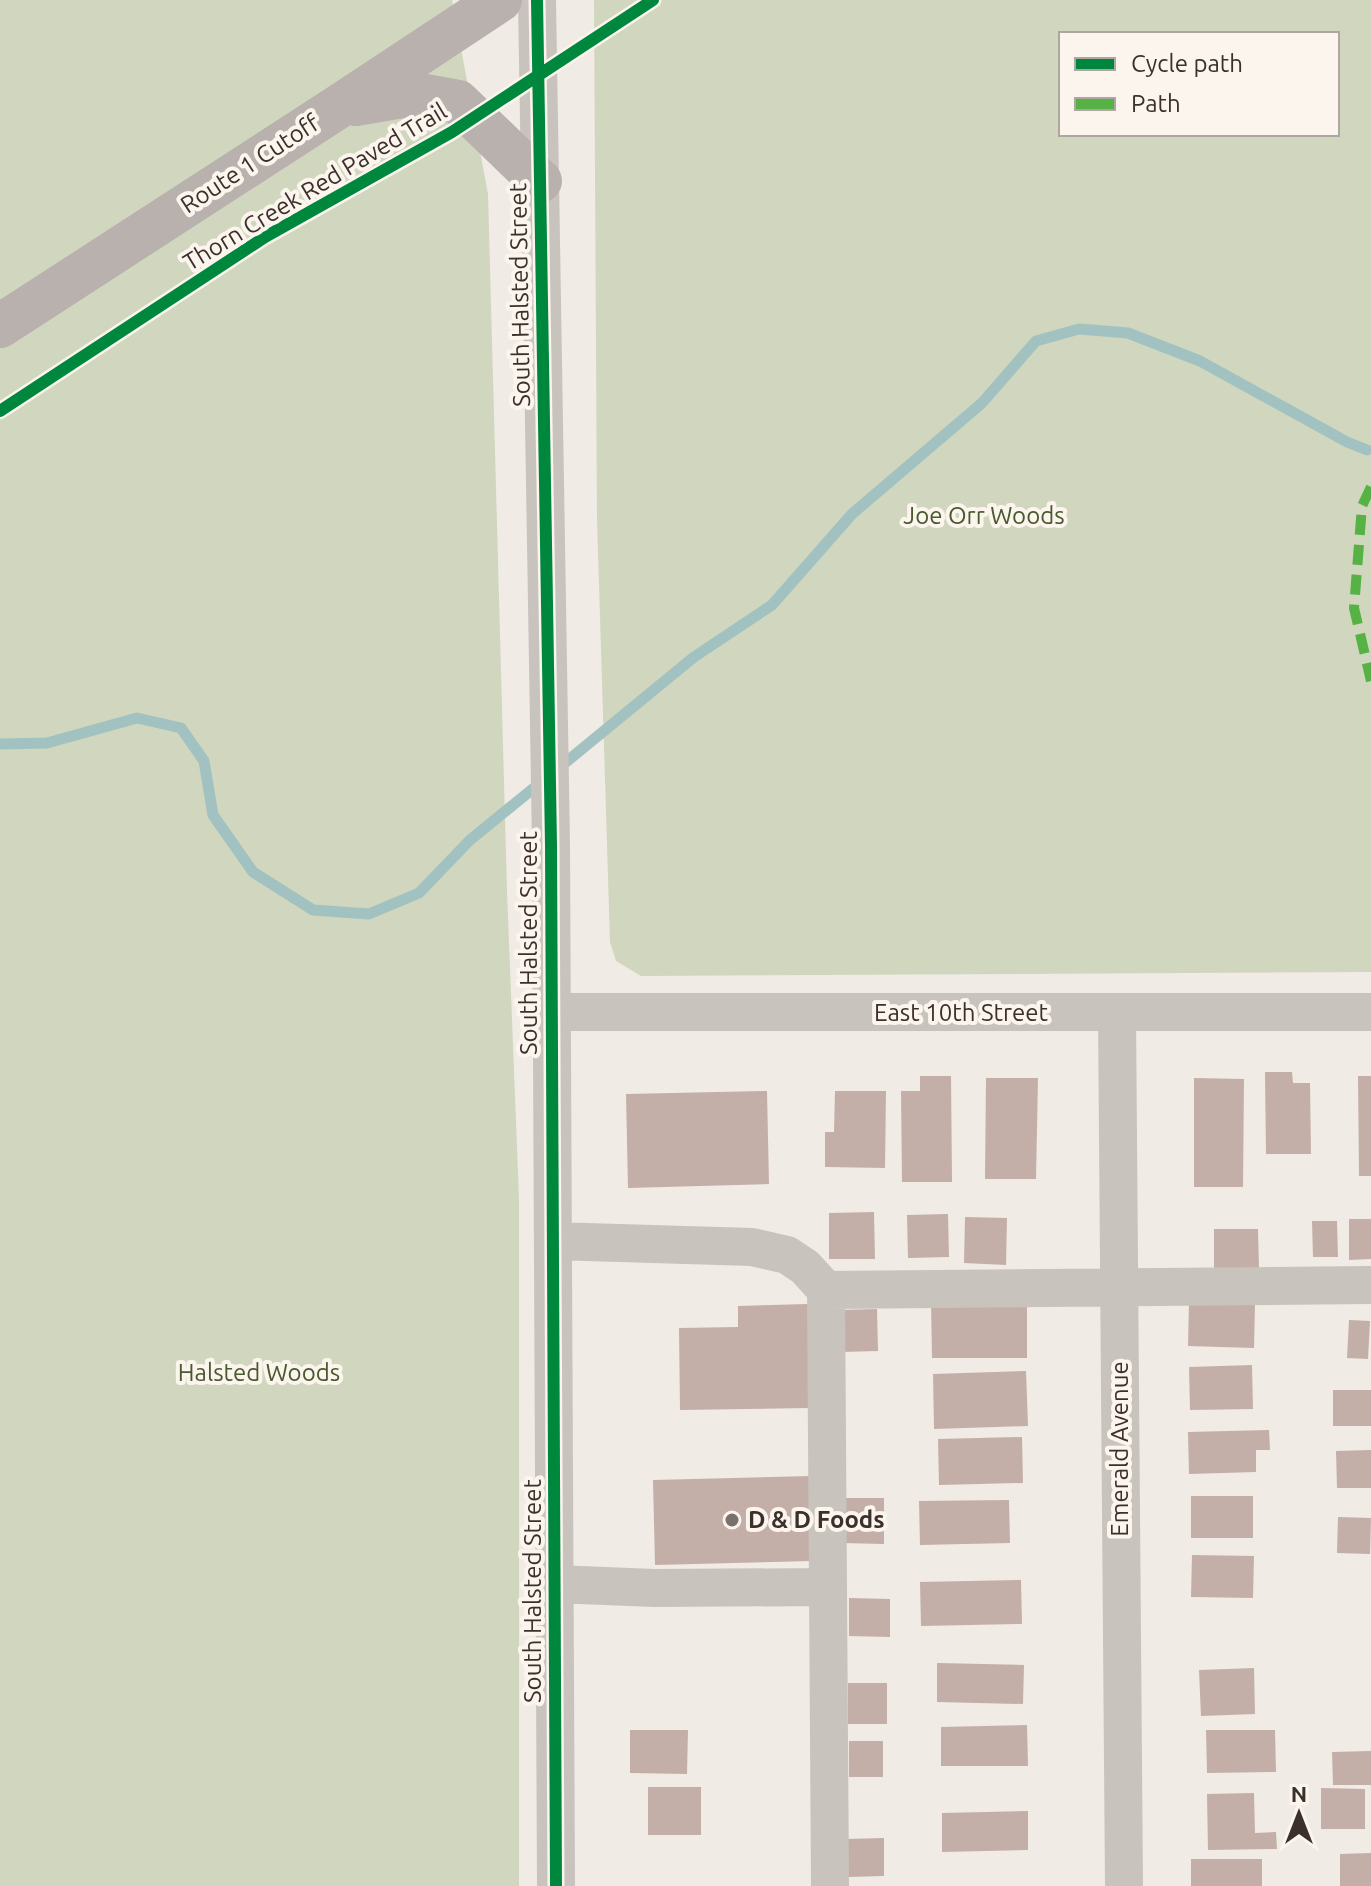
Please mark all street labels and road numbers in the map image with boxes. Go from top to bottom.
street label: Thorn Creek Red Paved Trail [178,97,451,276]
street label: Route 1 Cutoff [175,108,325,218]
street label: South Halsted Street [504,182,535,407]
street label: South Halsted Street [515,830,542,1055]
street label: East 10th Street [874,999,1048,1026]
street label: Emerald Avenue [1106,1361,1133,1537]
street label: South Halsted Street [519,1478,546,1703]

